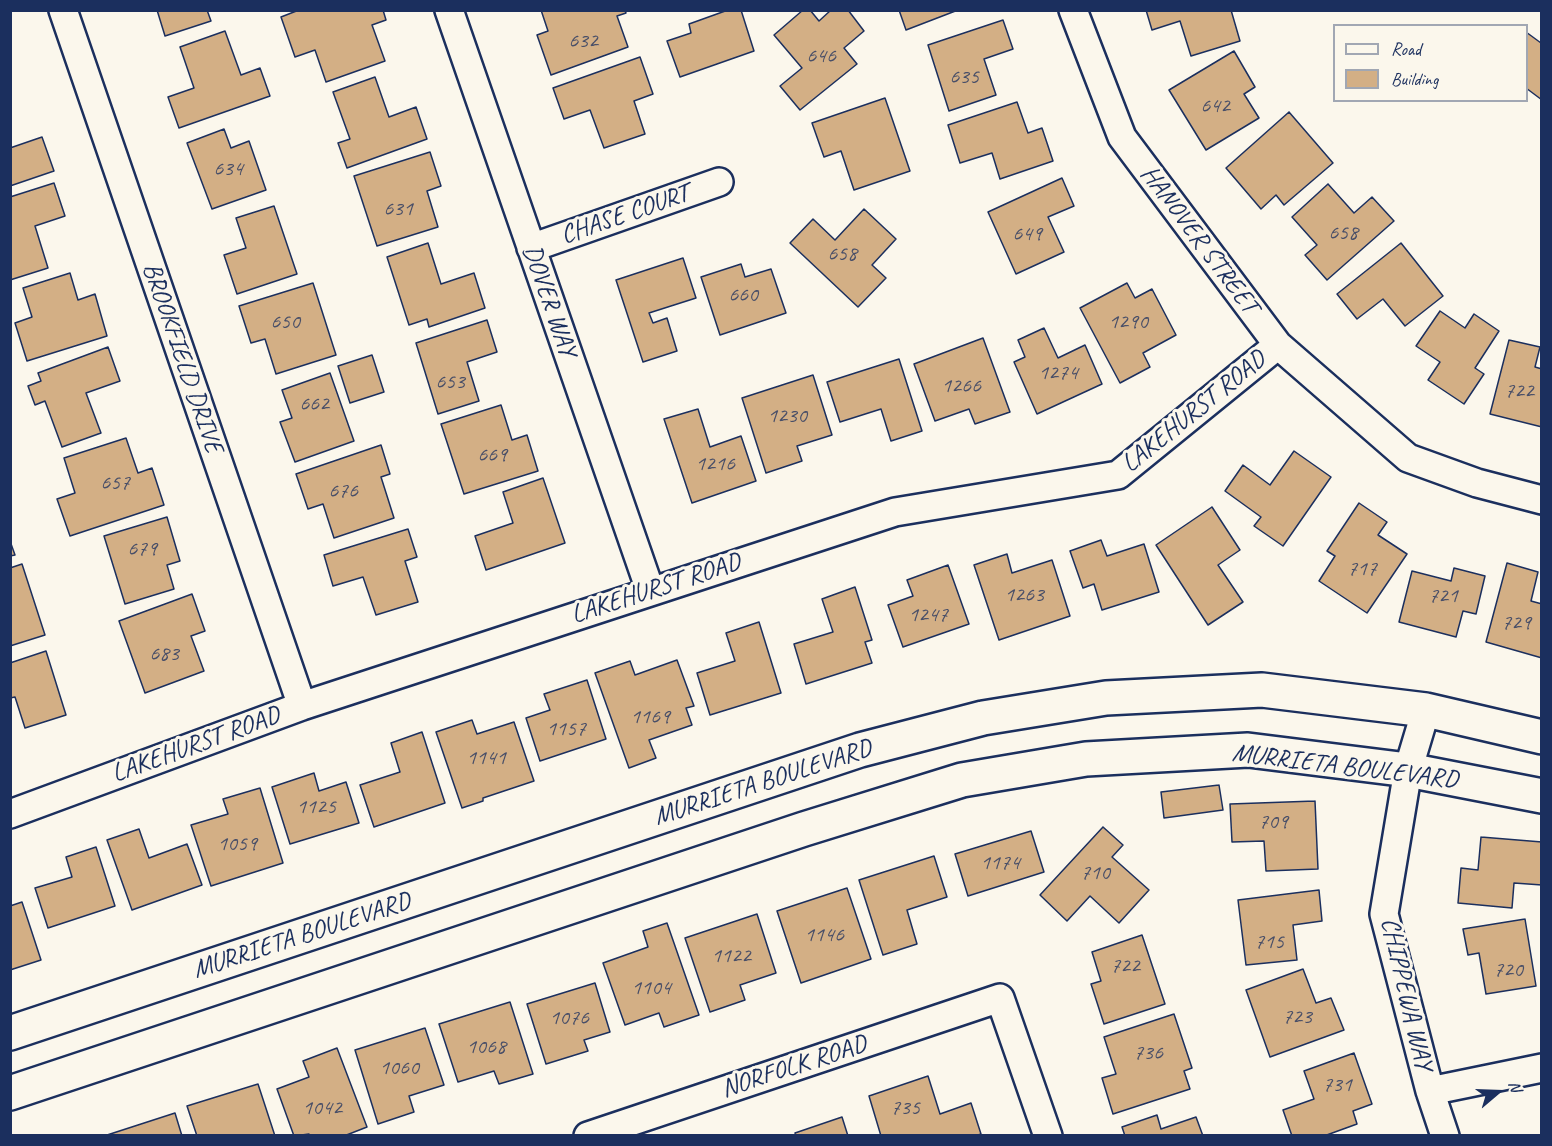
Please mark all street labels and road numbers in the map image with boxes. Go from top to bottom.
street label: HANOVER STREET [1133,160,1265,320]
street label: CHASE COURT [557,178,693,252]
street label: DOVER WAY [515,241,583,361]
street label: BROOKFIELD DRIVE [135,259,229,457]
street label: LAKEHURST ROAD [1116,344,1272,480]
street label: LAKEHURST ROAD [567,547,745,631]
street label: LAKEHURST ROAD [108,700,284,790]
street label: MURRIETA BOULEVARD [650,733,876,833]
street label: MURRIETA BOULEVARD [1230,738,1460,796]
street label: MURRIETA BOULEVARD [189,886,415,986]
street label: CHIPPEWA WAY [1373,915,1439,1073]
street label: NORFOLK ROAD [717,1029,871,1105]

